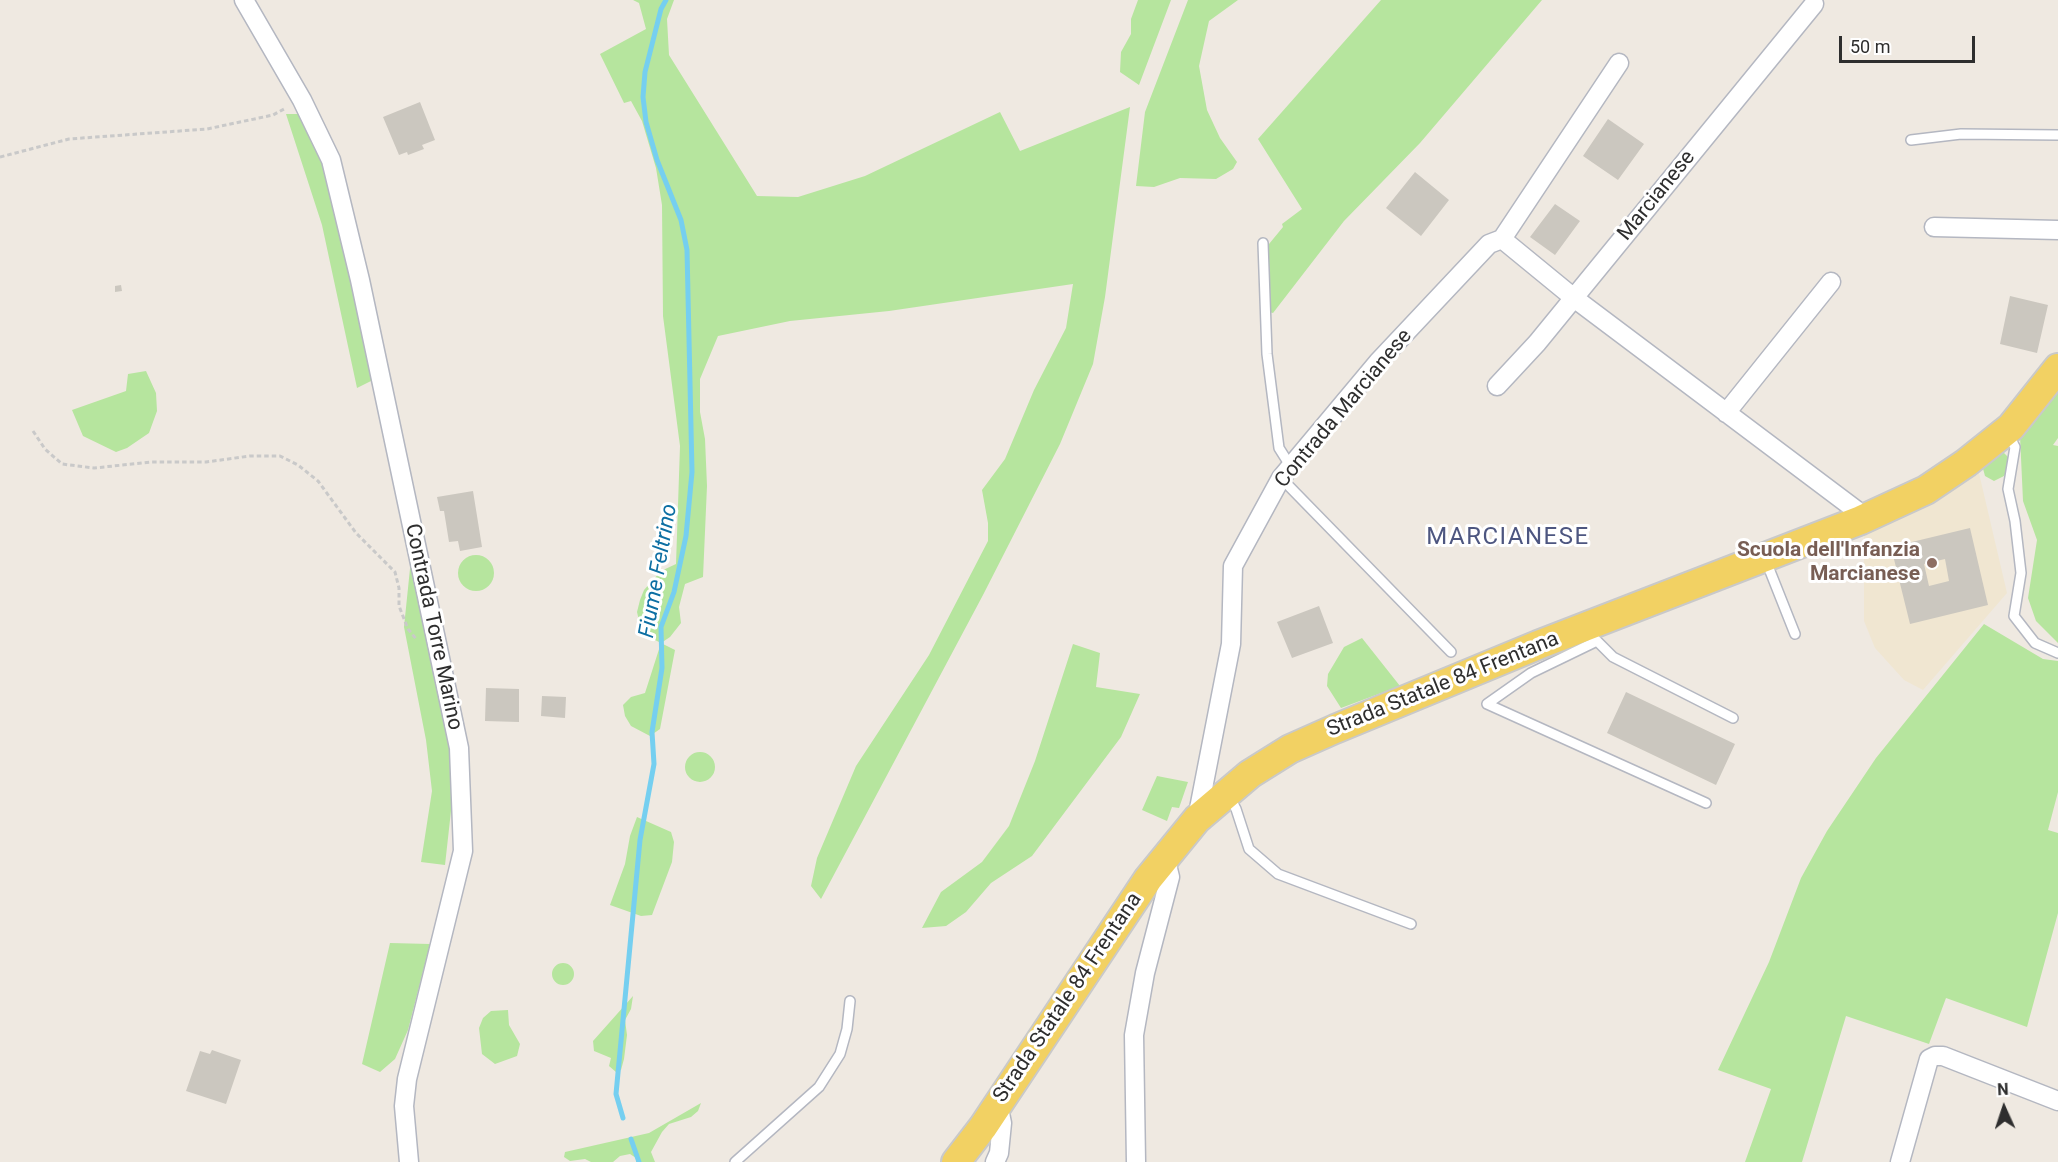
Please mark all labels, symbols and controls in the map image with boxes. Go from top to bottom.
scale bar [1842,24,1978,62]
text: 50 m [1850,36,1890,57]
street label: Marcianese [1613,146,1701,246]
street label: Contrada Marcianese [1270,324,1418,494]
water label: Fiume Feltrino [634,502,684,640]
street label: Contrada Torre Marino [399,522,467,732]
district label: MARCIANESE [1426,524,1590,552]
place label: Scuola dell'Infanzia Marcianese [1737,538,1920,588]
marker: Scuola dell'Infanzia Marcianese [1925,556,1939,570]
street label: Strada Statale 84 Frentana [1324,627,1562,743]
street label: Strada Statale 84 Frentana [988,888,1148,1108]
north arrow [1974,1078,2034,1138]
text: N [1997,1080,2009,1099]

